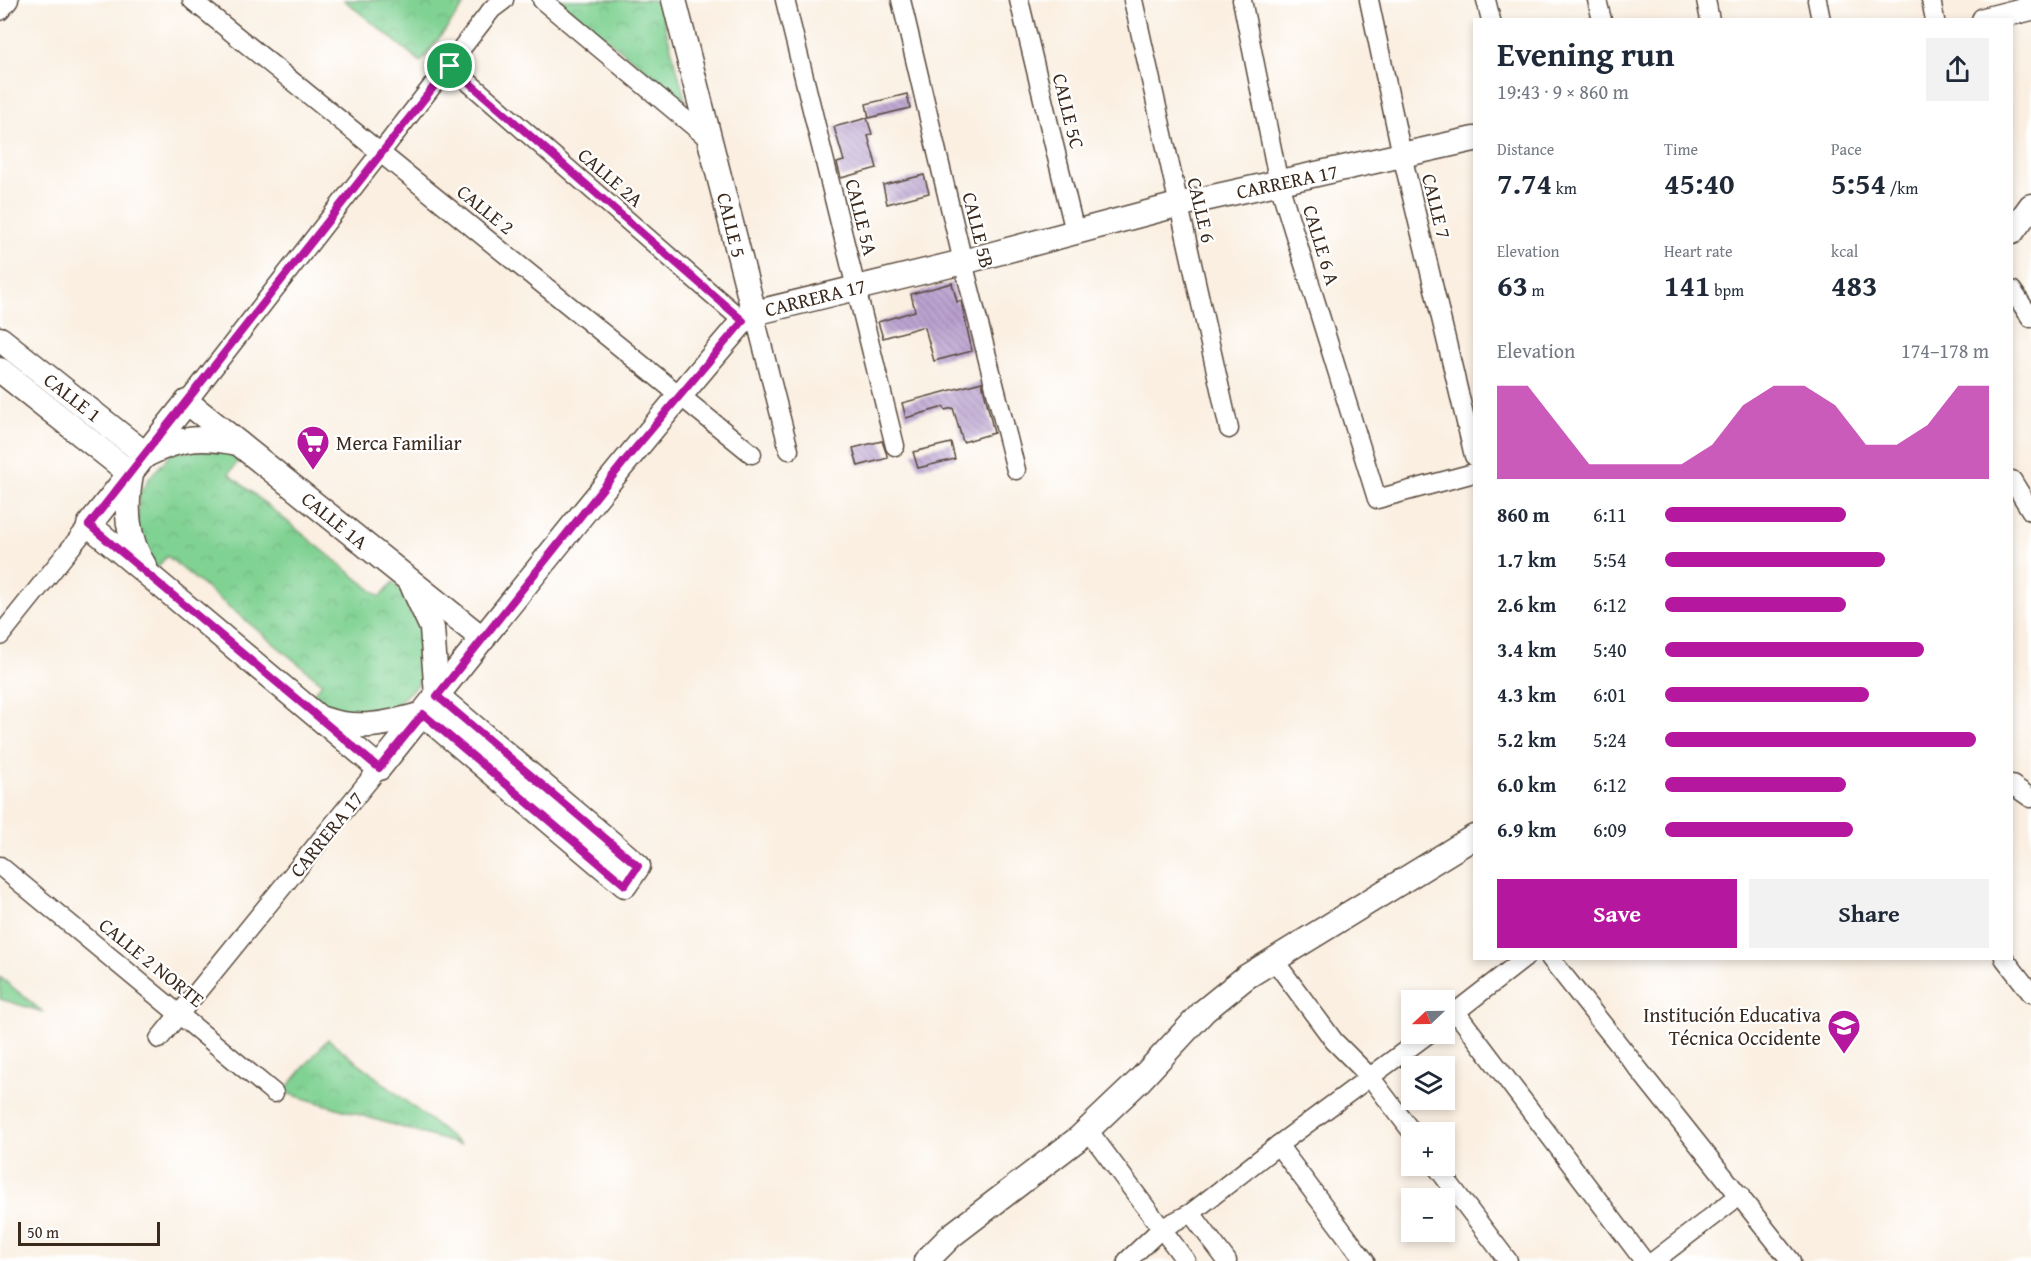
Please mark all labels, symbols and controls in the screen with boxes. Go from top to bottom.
text: Evening run [1497,30,1674,78]
button: share [1926,38,1989,101]
pin [424,40,475,91]
icon: arrive [433,49,466,82]
street label: CALLE 5C [1046,70,1092,152]
text: 19:43 · 9 × 860 m [1497,77,1629,106]
text: Distance [1497,137,1554,161]
text: Time [1664,137,1698,161]
text: Pace [1831,137,1862,161]
street label: CALLE 2A [572,140,650,214]
street label: CARRERA 17 [1234,156,1340,206]
text: 7.74 [1497,161,1552,205]
text: 45:40 [1664,161,1735,205]
text: 5:54 [1831,161,1886,205]
street label: CALLE 7 [1415,170,1459,242]
street label: CALLE 6 [1180,175,1224,245]
street label: CALLE 5A [838,176,886,258]
text: km [1552,176,1577,200]
text: /km [1886,176,1918,200]
street label: CALLE 2 [451,177,521,241]
street label: CALLE 5 [710,189,754,261]
street label: CALLE 5B [956,189,1002,271]
street label: CALLE 6 A [1296,201,1348,289]
text: Elevation [1497,239,1560,263]
text: Heart rate [1664,239,1733,263]
text: kcal [1831,239,1858,263]
text: 63 [1497,263,1528,307]
text: 141 [1664,263,1711,307]
text: 483 [1831,263,1878,307]
street label: CARRERA 17 [762,270,868,324]
text: m [1528,278,1545,302]
text: bpm [1711,278,1744,302]
text: Elevation [1497,336,1575,365]
text: 174–178 m [1901,336,1989,365]
street label: CALLE 1 [38,365,108,429]
supermarket icon: Merca Familiar [295,424,331,471]
place label: Merca Familiar [336,428,462,457]
street label: CALLE 1A [295,484,375,556]
text: 860 m [1497,500,1550,529]
text: 6:11 [1593,500,1627,529]
text: 1.7 km [1497,545,1556,574]
text: 5:54 [1593,545,1627,574]
text: 2.6 km [1497,590,1556,619]
text: 6:12 [1593,590,1627,619]
text: 3.4 km [1497,635,1556,664]
text: 5:40 [1593,635,1627,664]
text: 4.3 km [1497,680,1556,709]
text: 6:01 [1593,680,1627,709]
text: 5.2 km [1497,725,1556,754]
text: 5:24 [1593,725,1627,754]
text: 6.0 km [1497,770,1556,799]
text: 6:12 [1593,770,1627,799]
street label: CARRERA 17 [282,785,370,883]
text: 6.9 km [1497,815,1556,844]
text: 6:09 [1593,815,1627,844]
button: Save [1497,879,1737,948]
button: Share [1749,879,1989,948]
street label: CALLE 2 NORTE [93,910,211,1014]
north arrow [1401,990,1455,1044]
map controls [1401,990,1455,1242]
place label: Institución Educativa Técnica Occidente [1643,1000,1822,1052]
school or university icon: Institución Educativa Técnica Occidente [1826,1008,1862,1055]
button: layers [1401,1056,1455,1110]
button: + [1401,1122,1455,1176]
button: − [1401,1188,1455,1242]
scale bar [18,1219,160,1246]
text: 50 m [27,1220,59,1244]

